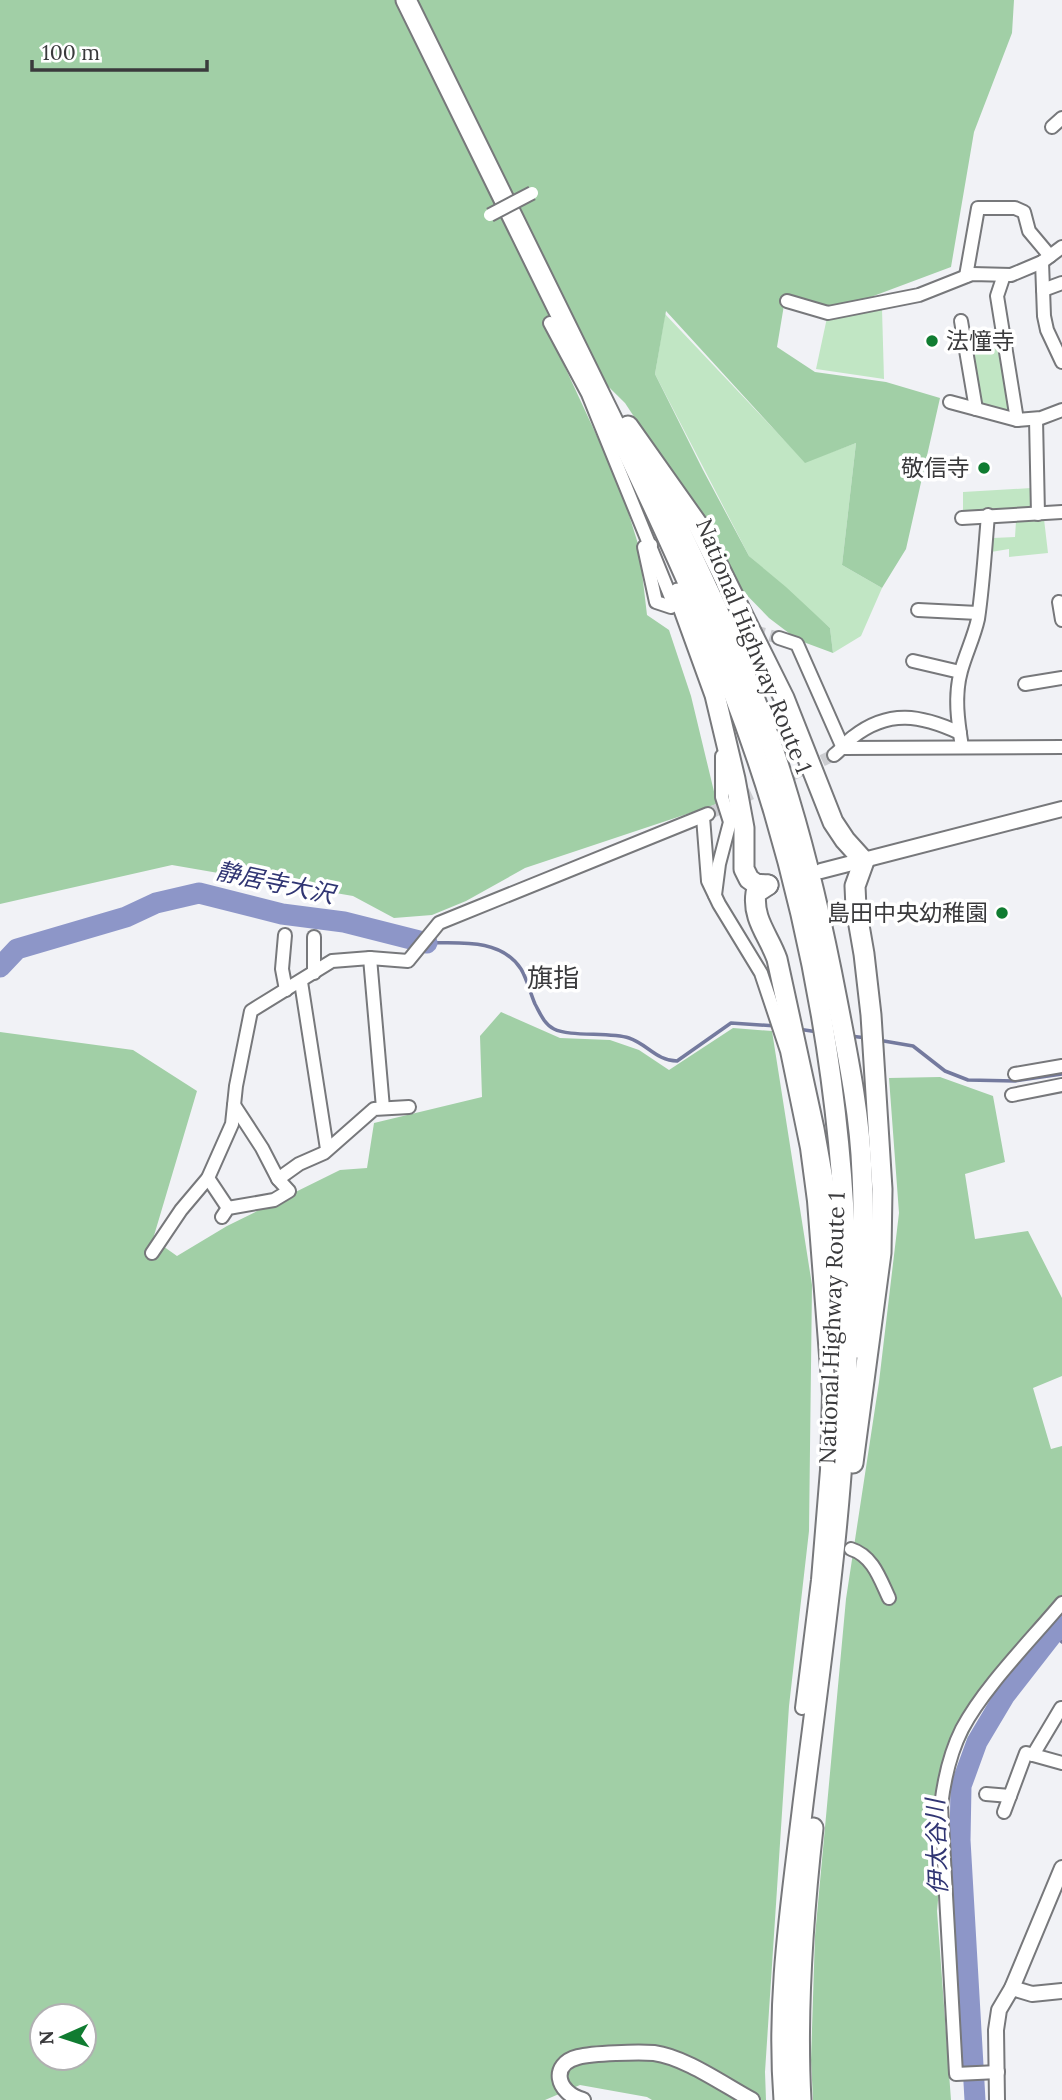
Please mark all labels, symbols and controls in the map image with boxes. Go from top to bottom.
scale bar [32,28,206,72]
text: 100 m [42,39,100,66]
place label: 法憧寺 [946,326,1015,355]
marker: 法憧寺 [924,333,940,349]
place label: 敬信寺 [901,453,970,482]
marker: 敬信寺 [976,460,992,476]
street label: National Highway Route 1 [690,514,819,778]
water label: 静居寺大沢 [213,855,340,911]
place label: 島田中央幼稚園 [827,898,988,927]
marker: 島田中央幼稚園 [994,905,1010,921]
district label: 旗指 [527,961,579,994]
street label: National Highway Route 1 [812,1191,851,1465]
water label: 伊太谷川 [919,1796,954,1896]
north arrow [28,2002,98,2072]
text: N [34,2030,58,2046]

